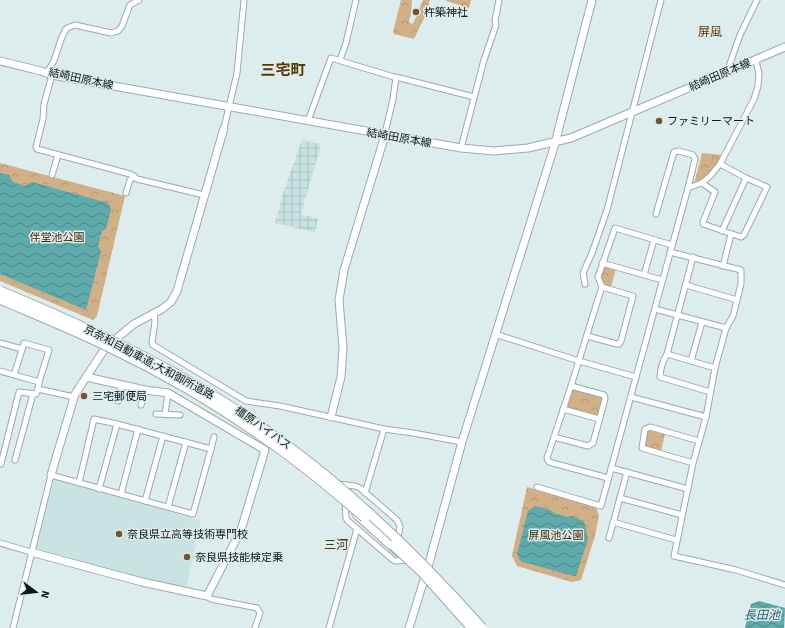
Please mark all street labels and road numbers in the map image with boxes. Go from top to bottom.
street label: 結崎田原本線 [687,55,753,95]
street label: 結崎田原本線 [47,65,115,93]
street label: 結崎田原本線 [365,125,433,151]
street label: 京奈和自動車道;大和御所道路 [81,321,217,403]
street label: 橿原バイパス [232,403,294,453]

